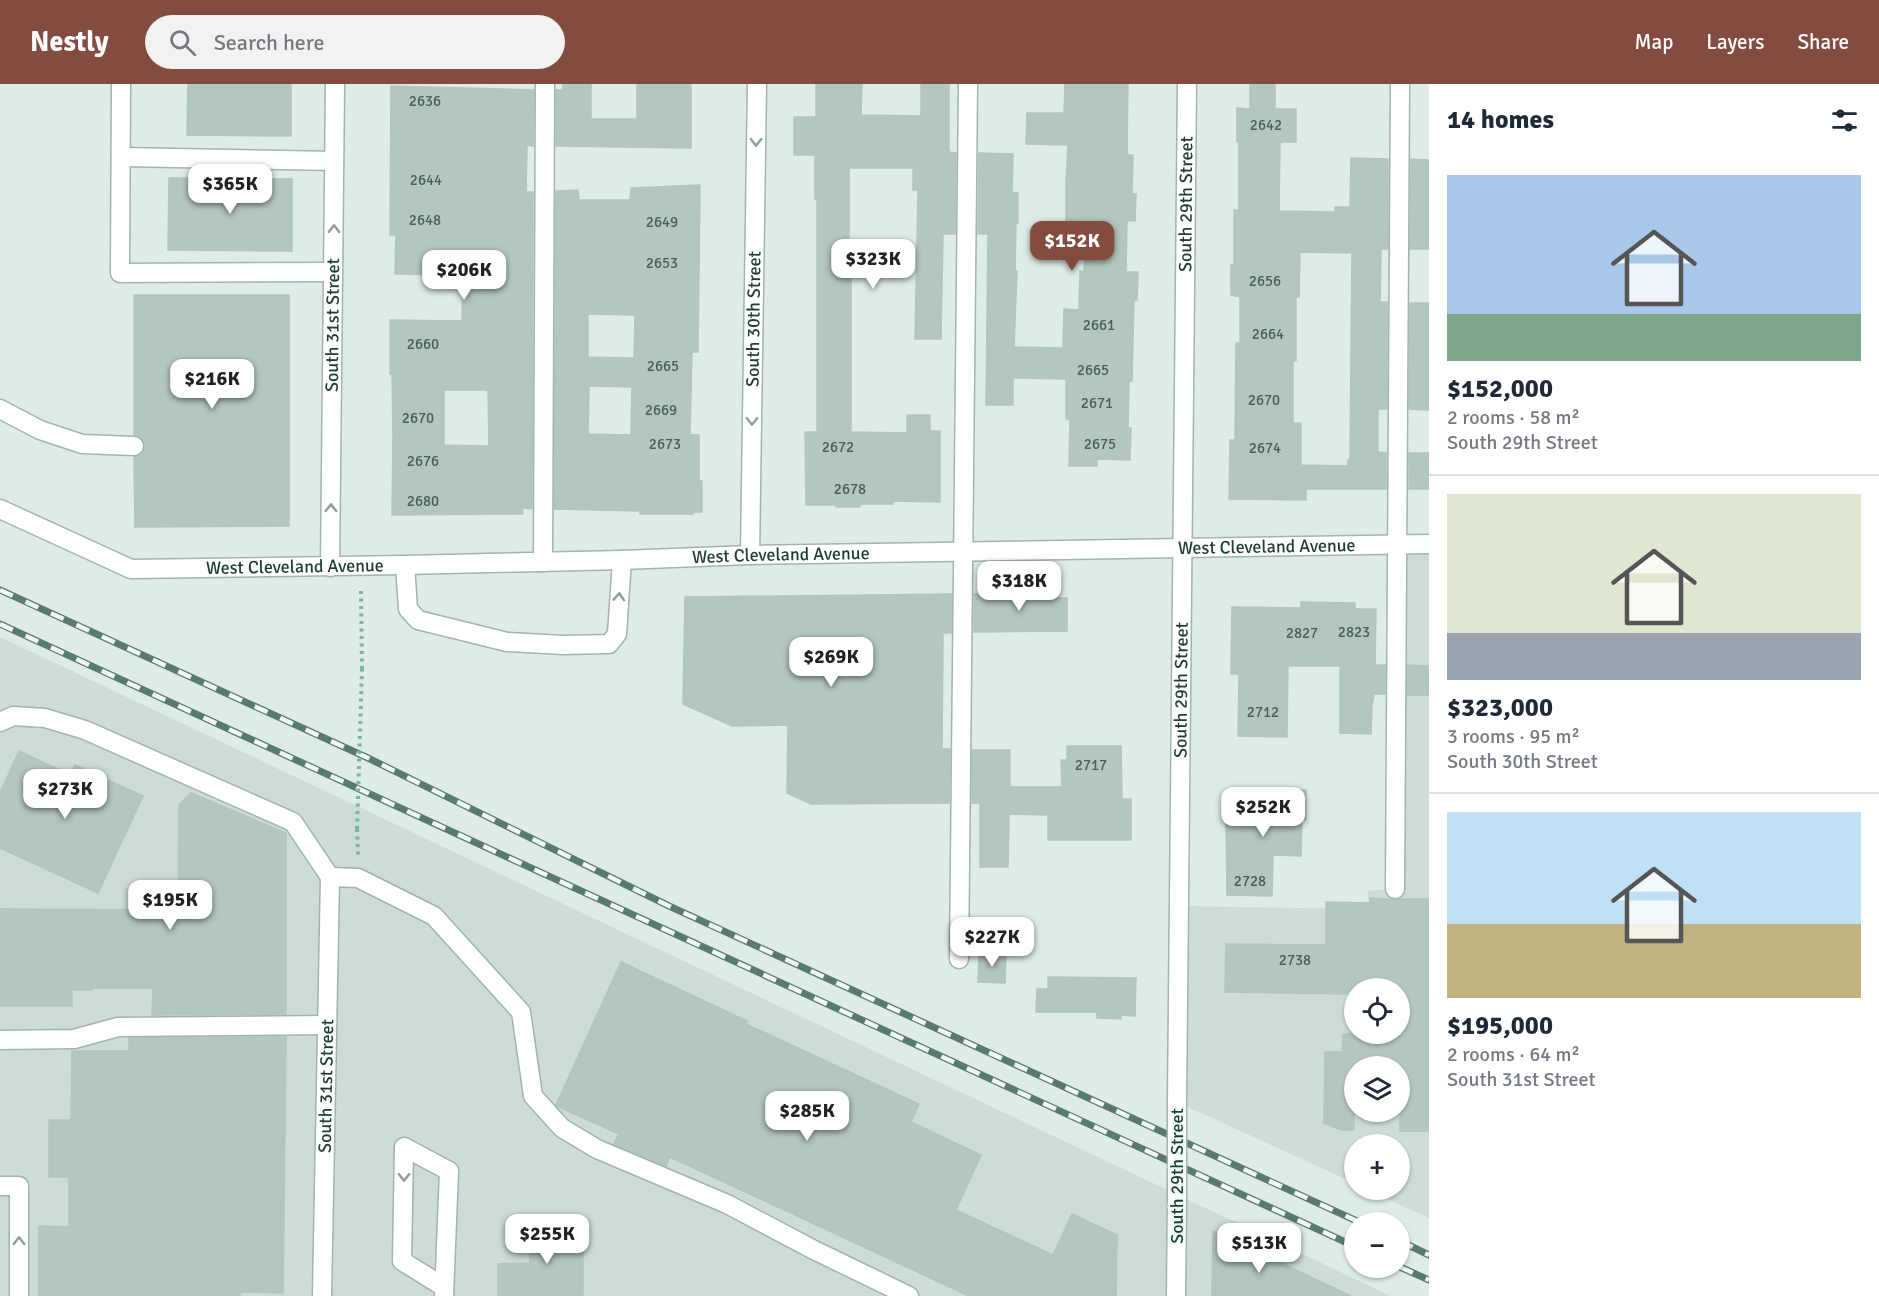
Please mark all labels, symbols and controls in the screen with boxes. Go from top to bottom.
search box [145,15,565,69]
text: Nestly [30,25,109,59]
icon: search [166,26,199,59]
text: Search here [214,29,325,56]
text: Map [1635,29,1673,55]
text: Layers [1706,29,1764,55]
text: Share [1797,29,1849,55]
house number: 2636 [409,92,441,110]
text: 14 homes [1447,104,1554,136]
icon: filters [1828,104,1861,137]
house number: 2642 [1250,116,1282,134]
street label: South 29th Street [1174,136,1197,272]
one-way arrow [750,138,762,147]
pin: $365K [188,164,272,215]
text: $365K [202,171,258,196]
house number: 2644 [410,171,442,189]
house number: 2648 [409,211,441,229]
house number: 2649 [646,213,678,231]
icon: home [1600,214,1708,322]
pin: $152K [1030,221,1114,272]
one-way arrow [327,225,340,234]
text: $152K [1044,228,1100,253]
pin: $323K [831,239,915,290]
text: $323K [845,246,901,271]
pin: $206K [422,250,506,301]
street label: South 30th Street [741,251,766,387]
house number: 2653 [646,254,678,272]
text: $206K [436,257,492,282]
street label: South 31st Street [321,258,344,392]
house number: 2656 [1249,272,1281,290]
house number: 2661 [1083,316,1115,334]
house number: 2664 [1252,325,1284,343]
house number: 2660 [407,335,439,353]
house number: 2665 [647,357,679,375]
pin: $216K [170,359,254,410]
house number: 2665 [1077,361,1109,379]
text: $216K [184,366,240,391]
text: $152,000 [1447,373,1553,405]
house number: 2670 [1248,391,1280,409]
house number: 2671 [1081,394,1113,412]
house number: 2669 [645,401,677,419]
text: 2 rooms · 58 m² [1447,405,1580,430]
house number: 2670 [402,409,434,427]
one-way arrow [746,417,758,426]
text: South 29th Street [1447,430,1598,455]
house number: 2673 [649,435,681,453]
house number: 2675 [1084,435,1116,453]
house number: 2672 [822,438,854,456]
house number: 2674 [1249,439,1281,457]
house number: 2676 [407,452,439,470]
house number: 2678 [834,480,866,498]
house number: 2680 [407,492,439,510]
one-way arrow [325,504,337,513]
icon: home [1600,533,1708,641]
street label: West Cleveland Avenue [1178,534,1356,559]
street label: West Cleveland Avenue [691,542,870,568]
street label: West Cleveland Avenue [206,554,384,579]
pin: $318K [977,561,1061,612]
text: $318K [991,568,1047,593]
one-way arrow [613,592,626,601]
street label: South 29th Street [1169,622,1193,758]
house number: 2823 [1338,623,1370,641]
house number: 2827 [1286,624,1318,642]
pin: $269K [789,637,873,688]
text: $269K [803,644,859,669]
text: $323,000 [1447,692,1553,724]
house number: 2712 [1247,703,1279,721]
text: 3 rooms · 95 m² [1447,724,1580,749]
text: South 30th Street [1447,749,1598,774]
house number: 2717 [1075,756,1107,774]
pin: $273K [23,769,107,820]
text: $273K [37,776,93,801]
pin: $252K [1221,787,1305,838]
text: $252K [1235,794,1291,819]
icon: home [1600,851,1708,959]
house number: 2728 [1234,872,1266,890]
pin: $195K [128,880,212,931]
text: $195K [142,887,198,912]
pin: $227K [950,917,1034,968]
text: $227K [964,924,1020,949]
house number: 2738 [1279,951,1311,969]
map controls [1344,978,1410,1278]
button: locate [1344,978,1410,1044]
text: $195,000 [1447,1010,1553,1042]
street label: South 31st Street [314,1019,338,1153]
text: 2 rooms · 64 m² [1447,1042,1580,1067]
button: layers [1344,1056,1410,1122]
text: South 31st Street [1447,1067,1596,1092]
pin: $285K [765,1091,849,1142]
text: $285K [779,1098,835,1123]
street label: South 29th Street [1166,1108,1188,1244]
button: + [1344,1134,1410,1200]
one-way arrow [397,1172,410,1181]
button: − [1344,1212,1410,1278]
pin: $255K [505,1214,589,1265]
text: $255K [519,1221,575,1246]
pin: $513K [1217,1223,1301,1274]
text: $513K [1231,1230,1287,1255]
one-way arrow [13,1236,25,1245]

